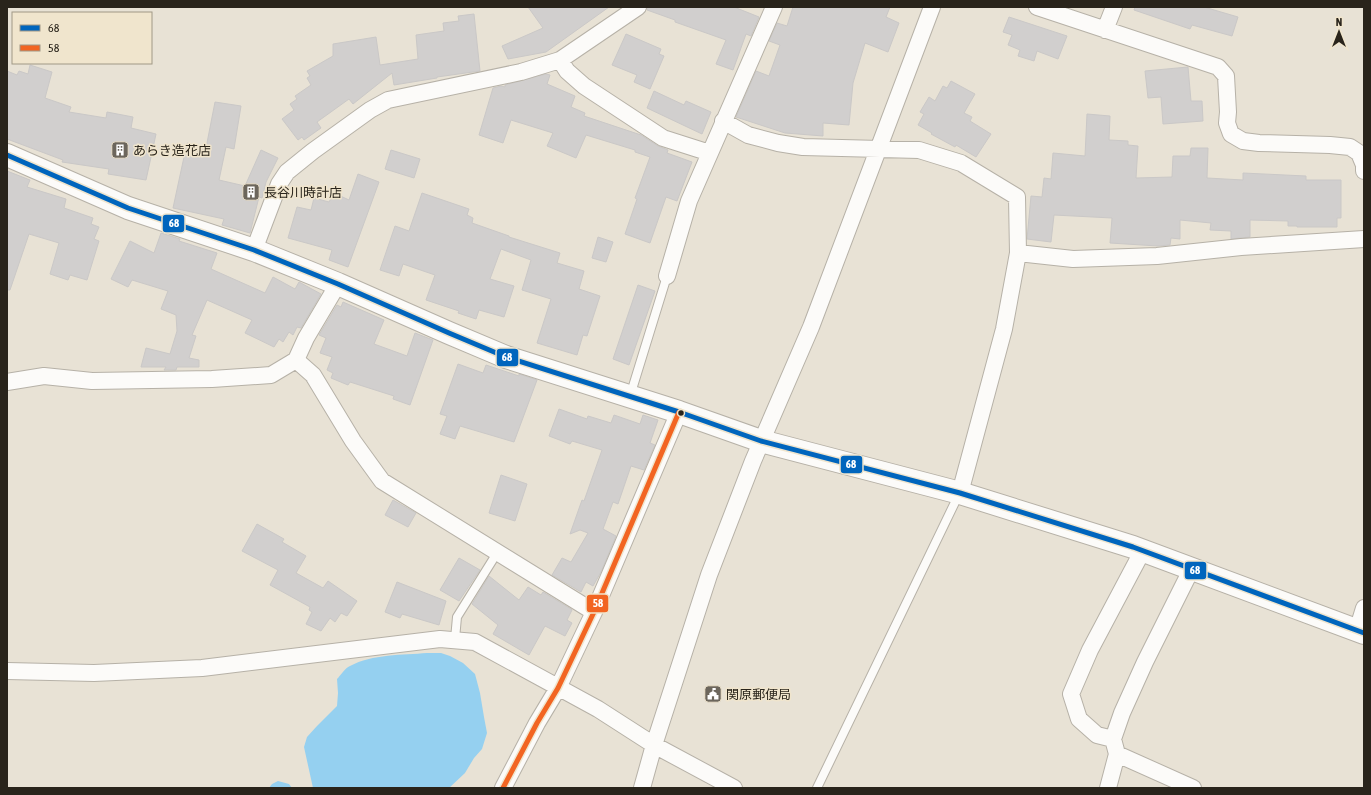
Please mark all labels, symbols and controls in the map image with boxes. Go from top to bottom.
legend [12,12,152,64]
north arrow [1319,12,1359,52]
text: N [1336,16,1342,28]
text: 68 [48,21,60,35]
text: 58 [48,41,60,55]
building icon: あらき造花店 [110,140,130,160]
place label: あらき造花店 [133,143,211,158]
building icon: 長谷川時計店 [241,182,261,202]
place label: 長谷川時計店 [264,185,342,200]
line badge: 68 [162,214,185,233]
text: 68 [169,217,179,229]
line badge: 68 [496,348,519,367]
text: 68 [502,351,512,363]
unlabelled marker [676,408,686,418]
line badge: 68 [840,455,863,474]
text: 68 [846,458,856,470]
line badge: 68 [1184,561,1207,580]
text: 68 [1190,564,1200,576]
line badge: 58 [586,594,609,613]
text: 58 [593,597,603,609]
public building icon: 関原郵便局 [703,684,723,704]
place label: 関原郵便局 [726,687,791,702]

